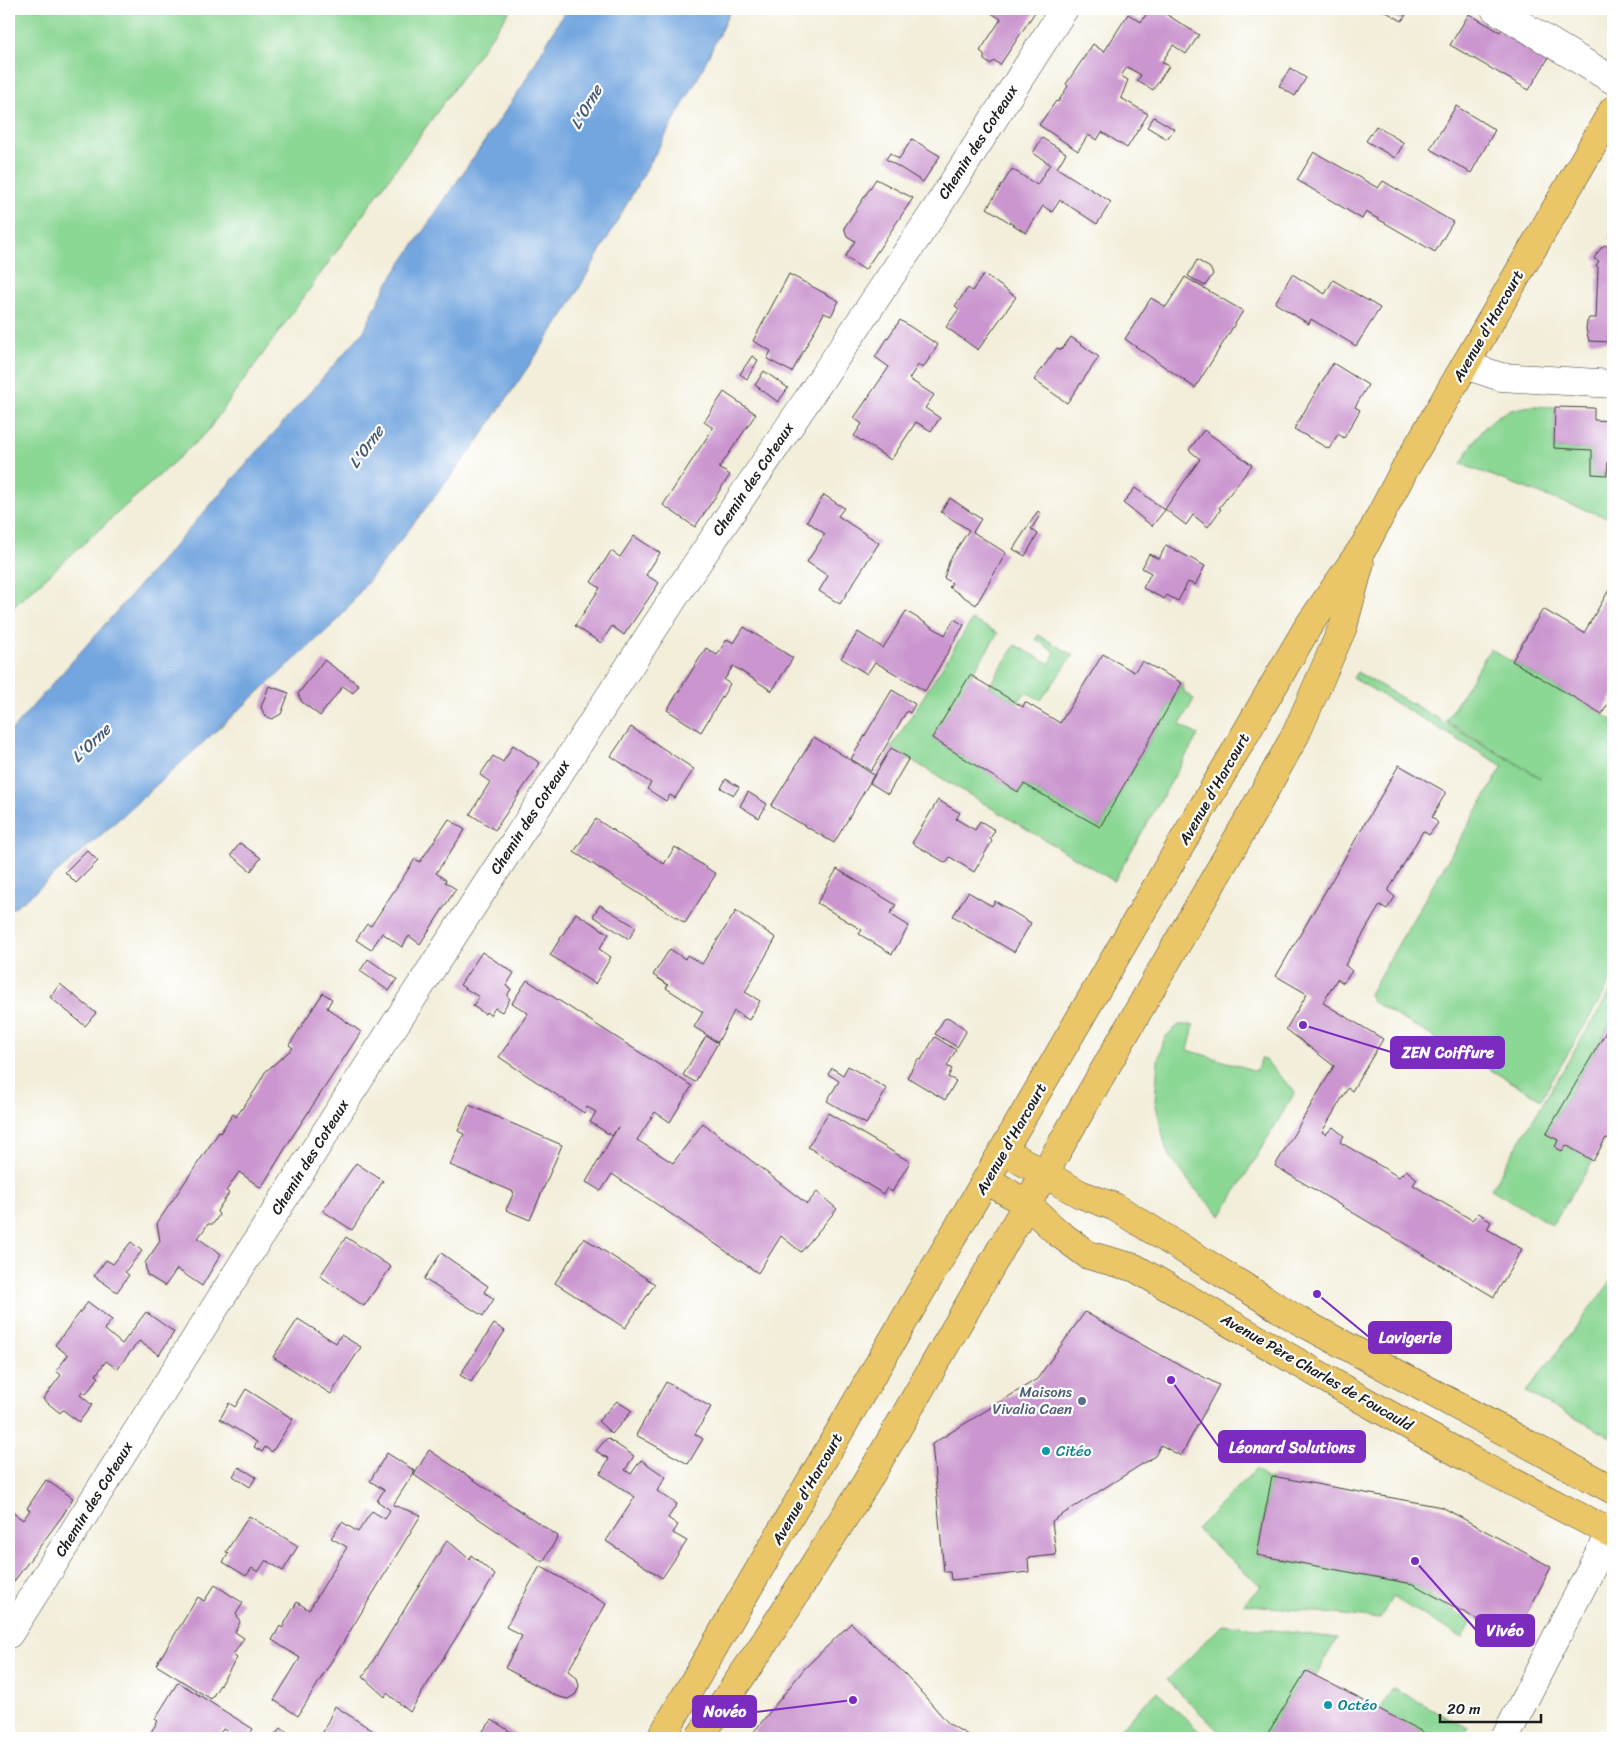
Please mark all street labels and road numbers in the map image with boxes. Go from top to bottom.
street label: Chemin des Coteaux [931,79,1025,205]
street label: Avenue d'Harcourt [1445,265,1531,388]
street label: Chemin des Coteaux [705,417,801,541]
street label: Avenue d'Harcourt [1171,728,1257,851]
street label: Chemin des Coteaux [483,754,577,880]
street label: Avenue d'Harcourt [968,1078,1054,1201]
street label: Chemin des Coteaux [264,1094,356,1220]
street label: Avenue Père Charles de Foucauld [1215,1306,1419,1438]
street label: Avenue d'Harcourt [764,1428,850,1551]
street label: Chemin des Coteaux [48,1436,140,1562]

